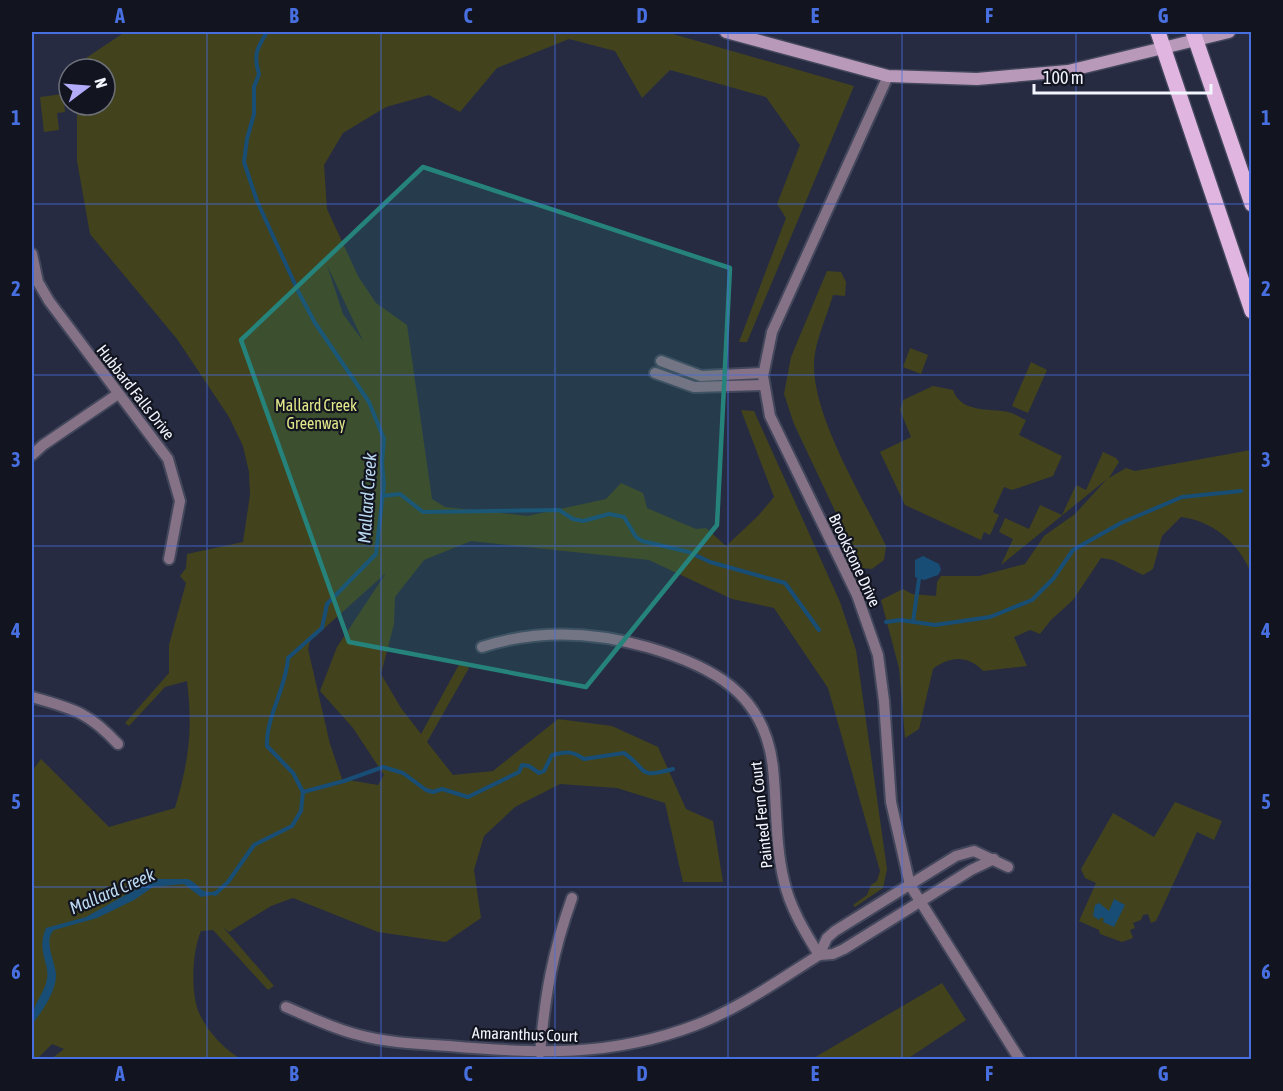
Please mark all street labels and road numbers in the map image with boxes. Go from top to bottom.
street label: Hubbard Falls Drive [93,341,179,443]
street label: Brookstone Drive [826,511,884,609]
street label: Painted Fern Court [746,760,776,869]
street label: Amaranthus Court [472,1023,579,1045]

